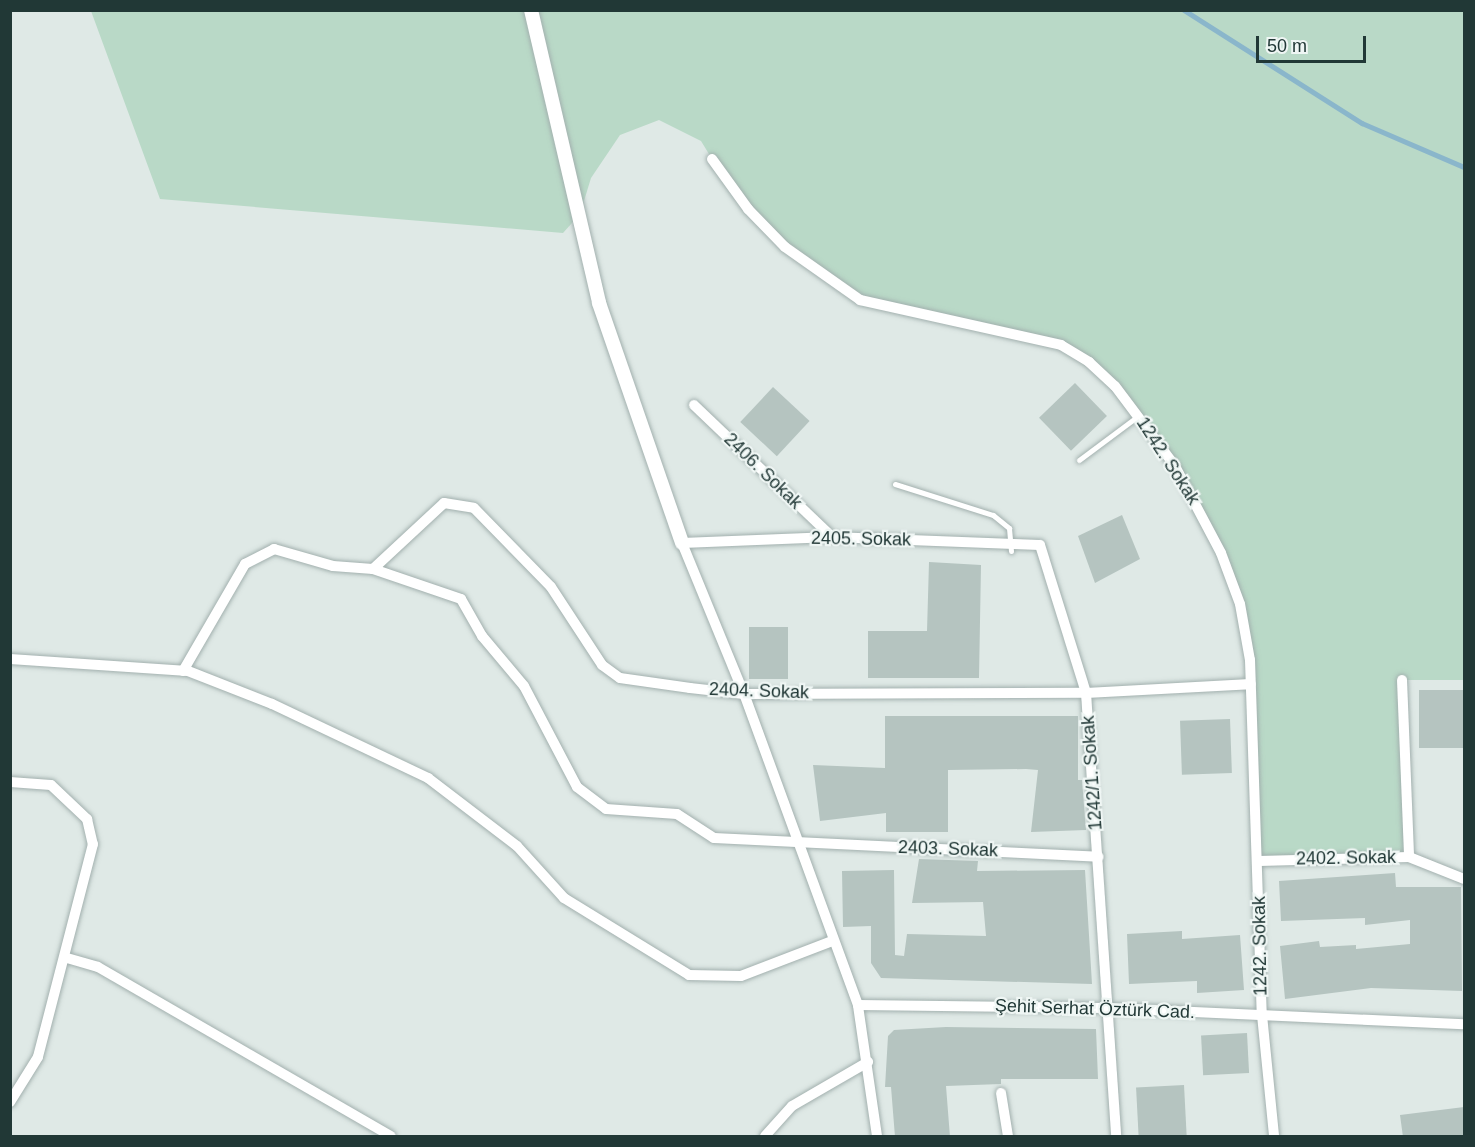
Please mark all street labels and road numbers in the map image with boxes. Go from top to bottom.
street label: 1242. Sokak [1132,413,1204,509]
street label: 2406. Sokak [720,428,806,514]
street label: 2405. Sokak [811,527,911,551]
street label: 2404. Sokak [709,678,809,704]
street label: 1242/1. Sokak [1077,715,1107,831]
street label: 2403. Sokak [898,836,998,862]
street label: 2402. Sokak [1296,846,1396,870]
street label: 1242. Sokak [1248,896,1272,996]
street label: Şehit Serhat Öztürk Cad. [995,995,1195,1023]

